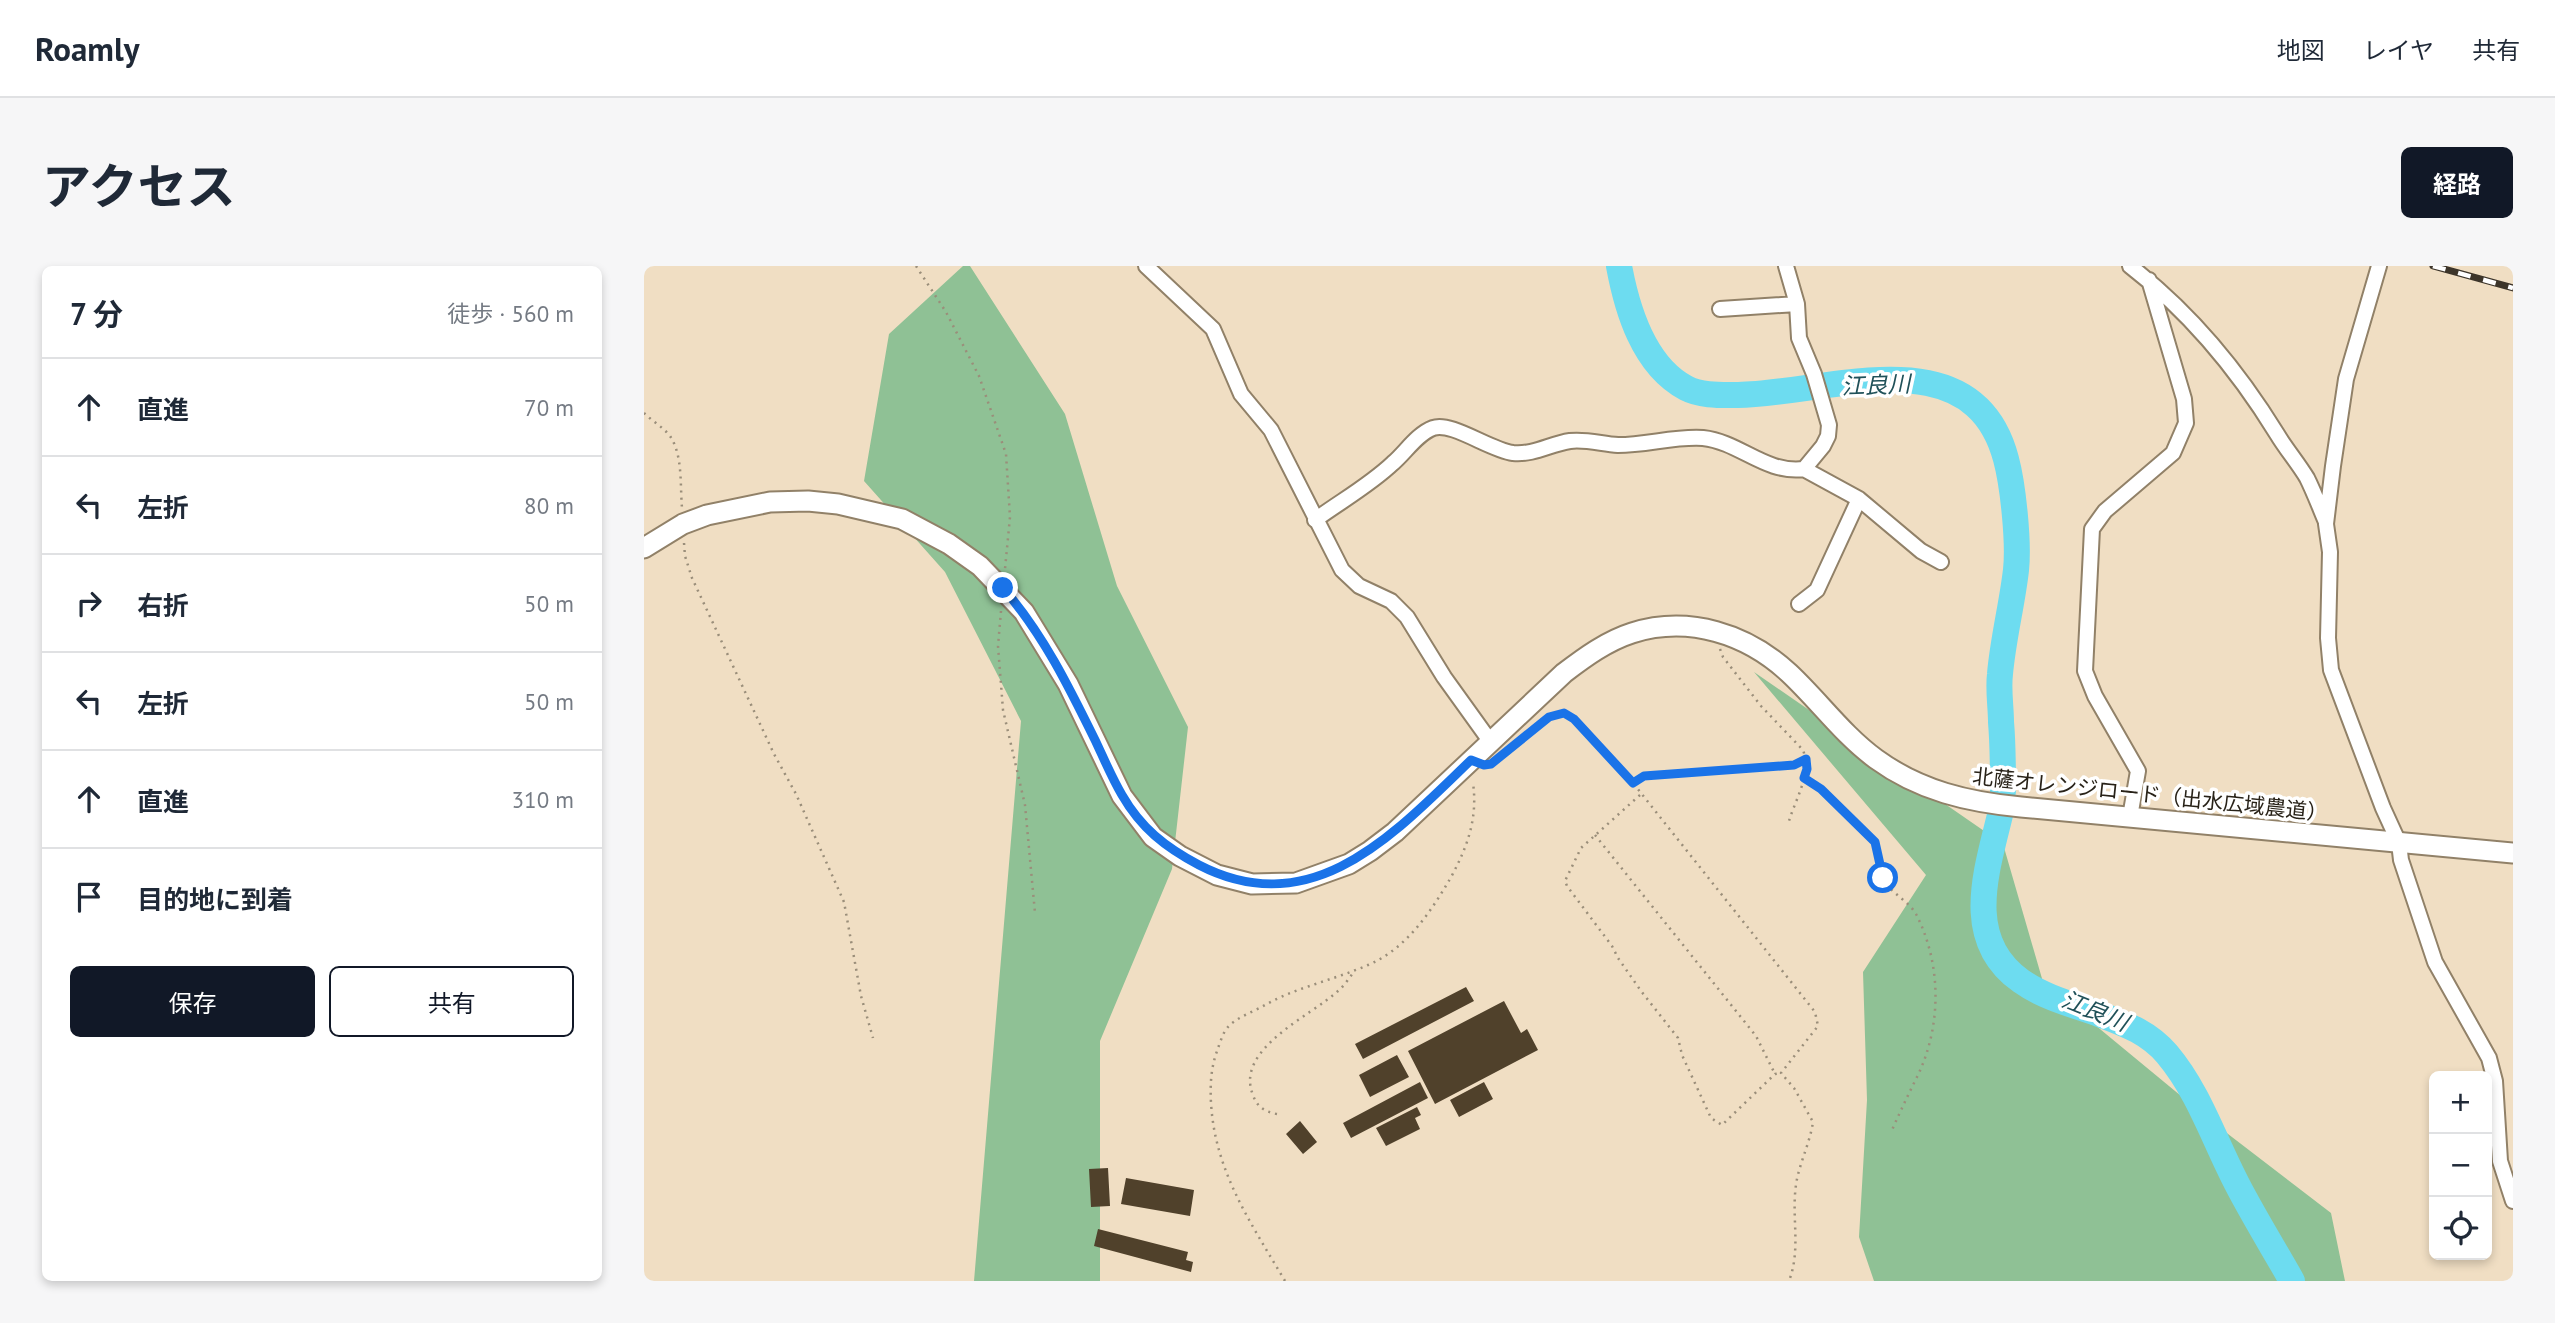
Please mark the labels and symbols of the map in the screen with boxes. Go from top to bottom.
water label: 江良川 [1841,369,1914,400]
route end [987,572,1018,603]
street label: 北薩オレンジロード（出水広域農道） [1971,762,2329,827]
route start [1867,862,1898,893]
water label: 江良川 [2058,984,2135,1038]

